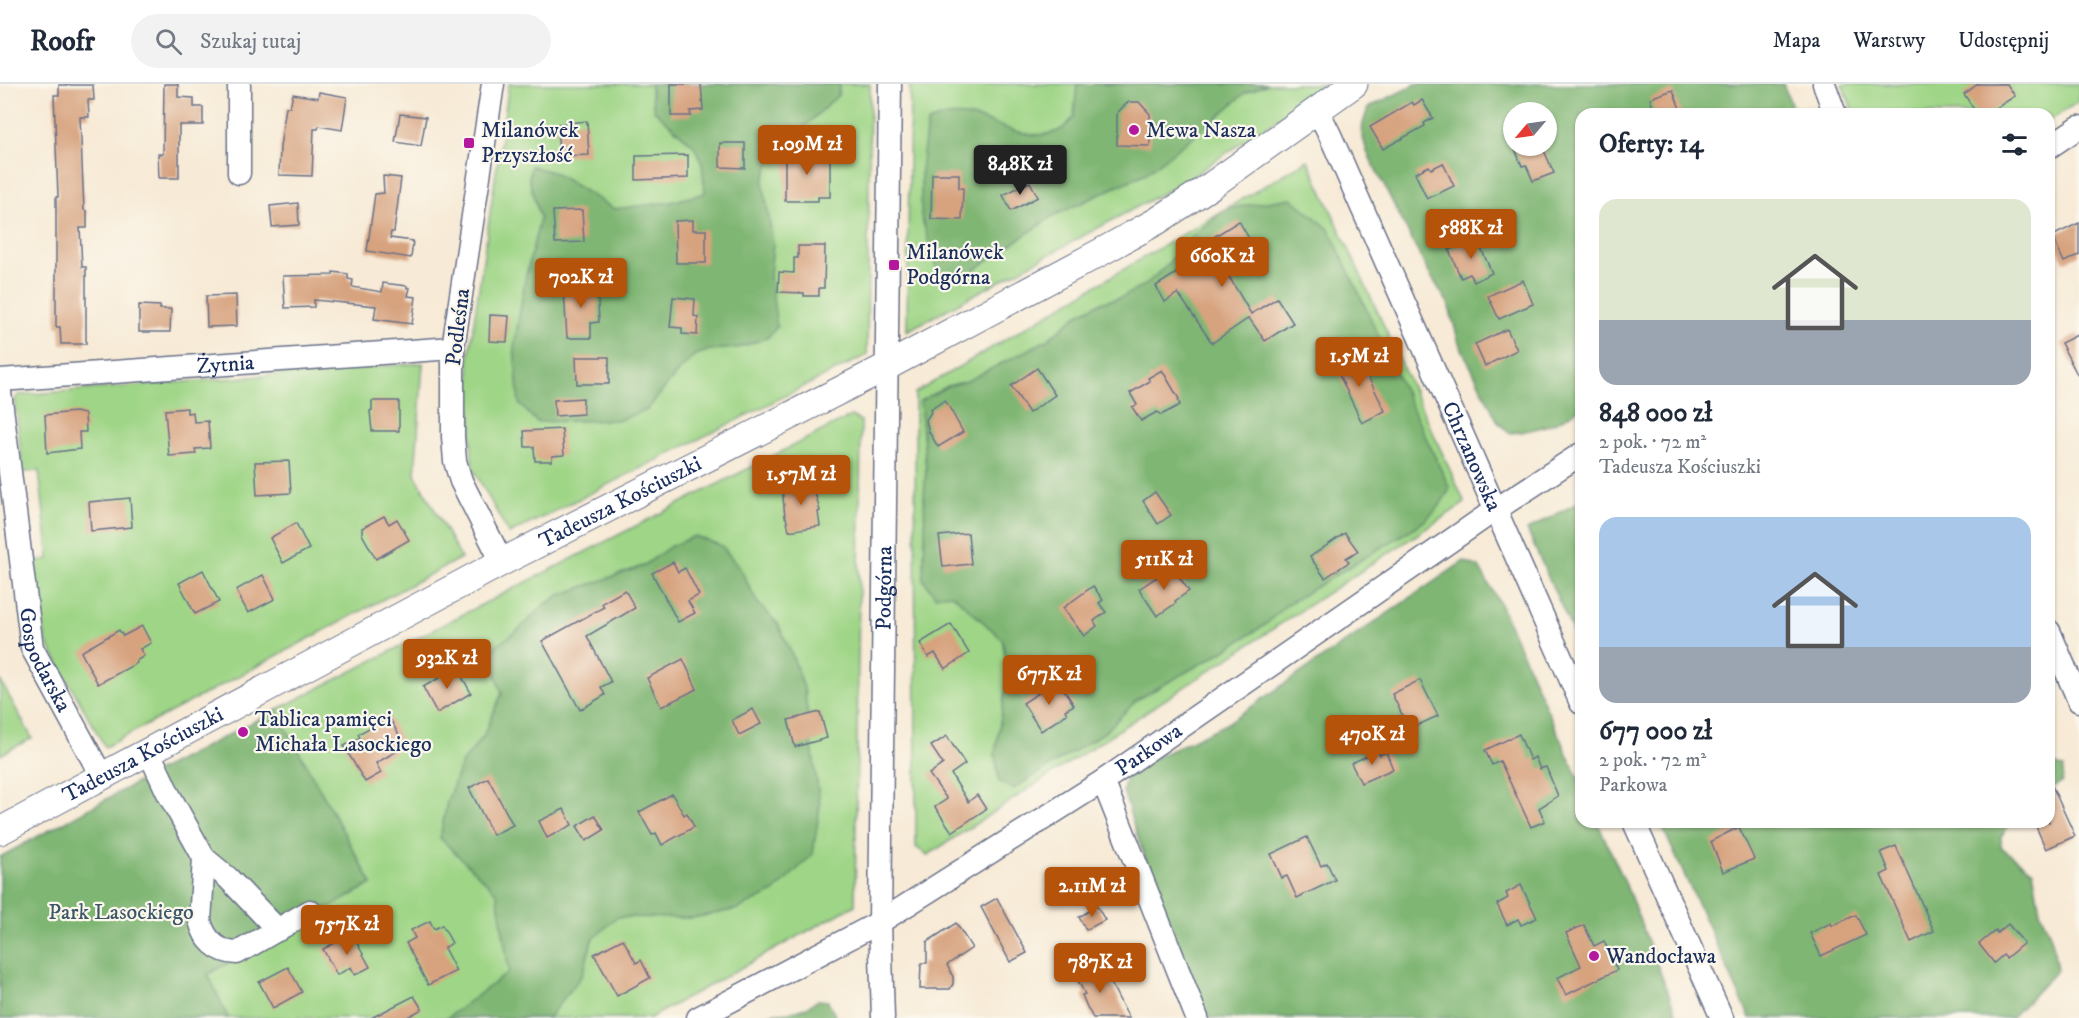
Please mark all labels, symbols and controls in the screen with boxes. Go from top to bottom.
search box [131,14,551,68]
text: Roofr [30,24,95,59]
icon: search [152,25,185,58]
text: Szukaj tutaj [200,28,301,55]
text: Mapa [1773,28,1820,54]
text: Warstwy [1853,28,1925,54]
text: Udostępnij [1958,28,2049,54]
north arrow [1503,102,1557,156]
map controls [1503,102,1557,156]
place label: Milanówek Przyszłość [481,117,579,169]
place label: Mewa Nasza [1146,117,1257,144]
marker: Mewa Nasza [1127,123,1141,137]
pin: 1.09M zł [745,125,869,176]
text: Oferty: 14 [1599,128,1704,161]
icon: filters [1998,128,2031,161]
text: 1.09M zł [772,132,842,157]
marker: Milanówek Przyszłość [462,136,476,150]
pin: 848K zł [965,145,1075,196]
text: 848K zł [988,152,1052,177]
pin: 588K zł [1416,209,1526,260]
text: 588K zł [1440,216,1502,241]
pin: 660K zł [1167,237,1277,288]
icon: home [1761,238,1869,346]
place label: Milanówek Podgórna [906,239,1004,291]
text: 660K zł [1190,244,1254,269]
pin: 702K zł [526,258,636,309]
marker: Milanówek Podgórna [887,258,901,272]
text: 702K zł [549,265,613,290]
street label: Podleśna [440,286,476,367]
pin: 1.5M zł [1304,337,1414,388]
text: 1.5M zł [1329,344,1389,369]
street label: Żytnia [196,349,256,380]
street label: Chrzanowska [1436,397,1508,516]
text: 848 000 zł [1599,397,1712,430]
text: 2 pok. · 72 m² [1599,430,1706,455]
street label: Tadeusza Kościuszki [535,450,706,554]
pin: 1.57M zł [739,455,863,506]
text: Tadeusza Kościuszki [1599,455,1761,480]
text: 1.57M zł [766,462,836,487]
pin: 511K zł [1109,540,1219,591]
street label: Podgórna [870,545,898,630]
text: 511K zł [1135,547,1193,572]
icon: home [1761,556,1869,664]
street label: Gospodarska [14,606,78,717]
pin: 932K zł [392,639,502,690]
text: 932K zł [417,646,477,671]
pin: 677K zł [994,655,1104,706]
text: 677K zł [1017,662,1081,687]
street label: Tadeusza Kościuszki [58,700,228,808]
place label: Tablica pamięci Michała Lasockiego [255,706,432,758]
pin: 470K zł [1317,715,1427,766]
text: 677 000 zł [1599,715,1712,748]
street label: Parkowa [1110,717,1188,782]
text: 470K zł [1339,722,1405,747]
marker: Tablica pamięci Michała Lasockiego [236,725,250,739]
text: 2 pok. · 72 m² [1599,748,1706,773]
text: Parkowa [1599,773,1667,798]
pin: 2.11M zł [1030,867,1154,918]
text: 2.11M zł [1059,874,1125,899]
park label: Park Lasockiego [48,899,194,926]
pin: 757K zł [292,905,402,956]
text: 757K zł [315,912,379,937]
pin: 787K zł [1045,943,1155,994]
place label: Wandocława [1605,943,1717,970]
marker: Wandocława [1587,949,1601,963]
text: 787K zł [1068,950,1132,975]

